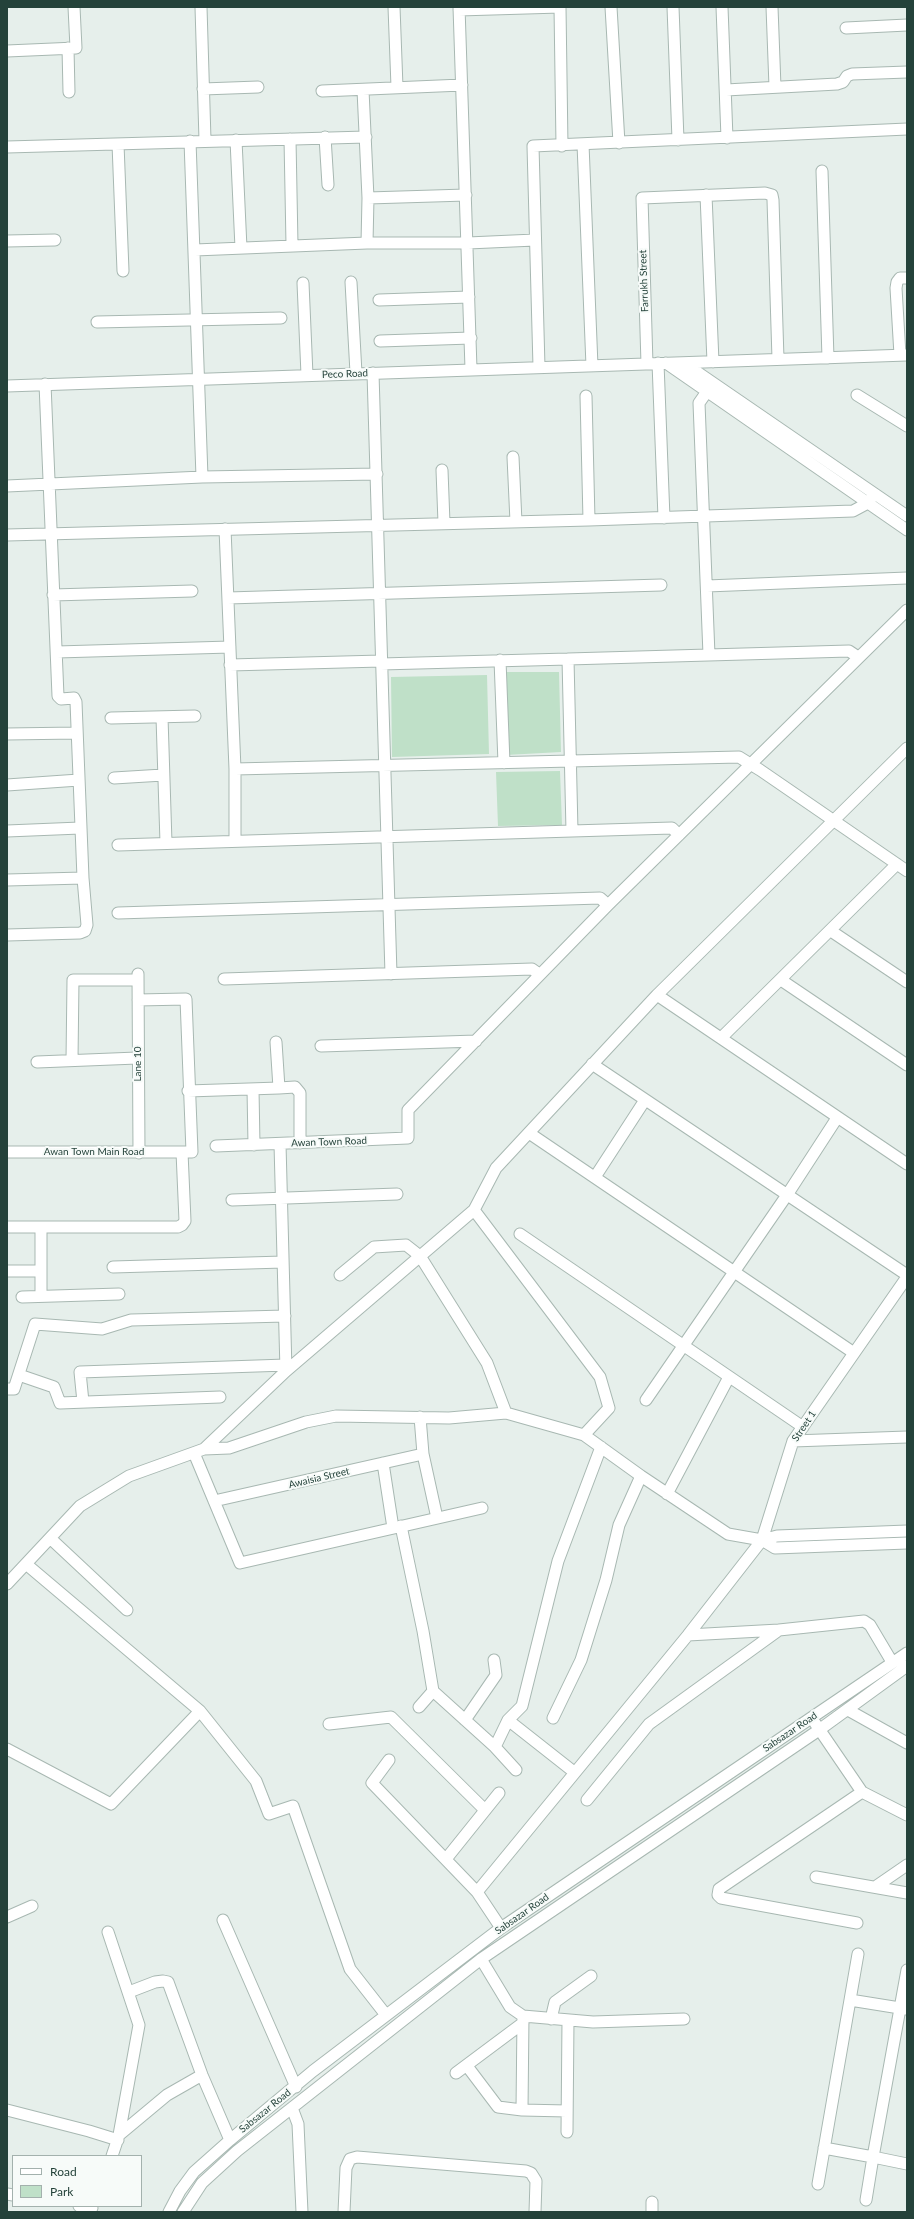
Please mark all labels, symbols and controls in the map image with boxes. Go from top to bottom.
street label: Farrukh Street [637,250,651,312]
street label: Peco Road [322,367,368,381]
street label: Lane 10 [132,1046,144,1082]
street label: Awan Town Road [291,1135,367,1149]
street label: Awan Town Main Road [44,1146,144,1158]
street label: Street 1 [789,1408,819,1444]
street label: Awaisia Street [287,1465,351,1491]
street label: Sabsazar Road [760,1709,820,1755]
street label: Sabsazar Road [493,1891,551,1937]
street label: Sabsazar Road [237,2086,293,2136]
legend [12,2155,142,2207]
text: Road [50,2164,77,2179]
text: Park [50,2184,73,2199]

